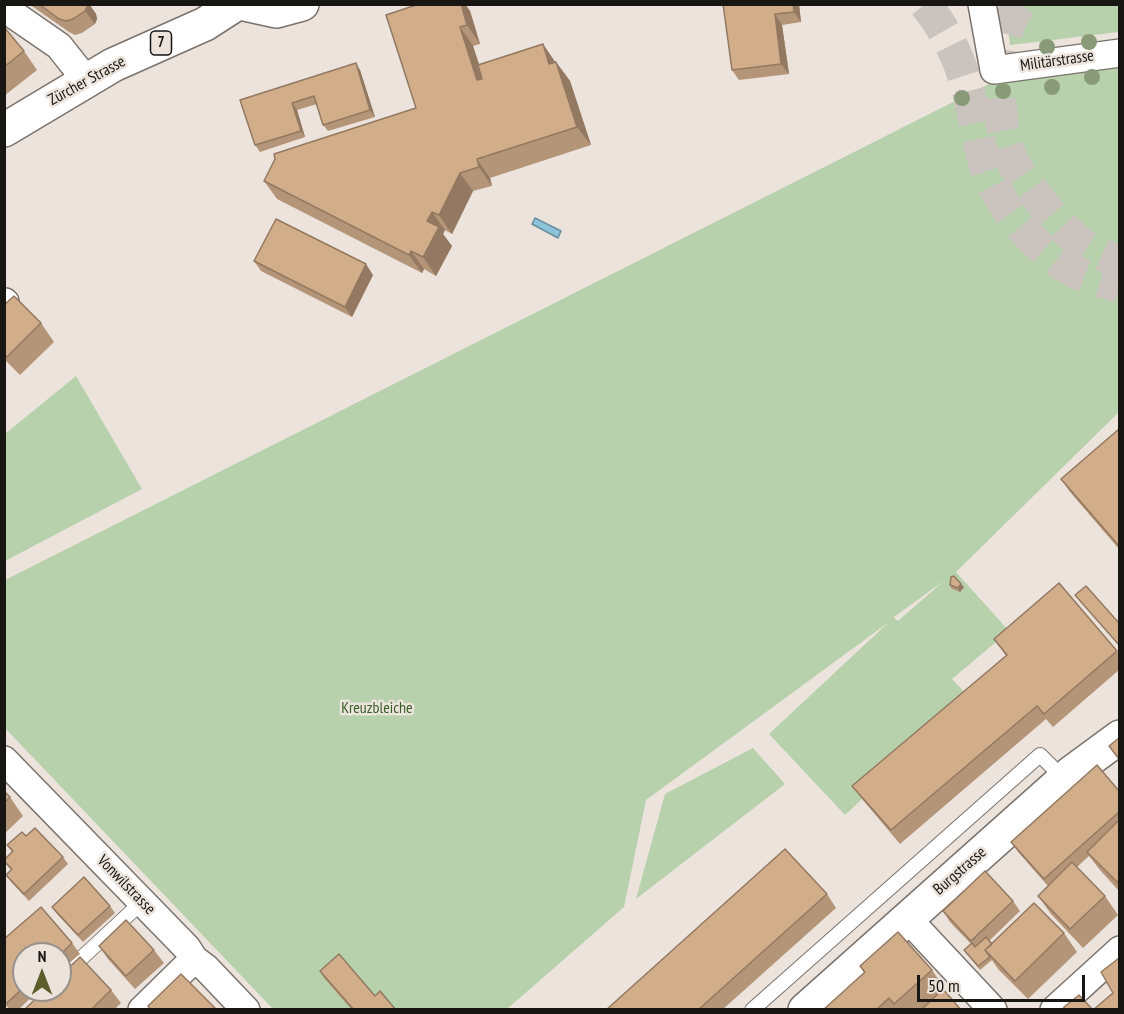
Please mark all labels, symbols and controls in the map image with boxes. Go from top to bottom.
road number: 7 [150,31,172,55]
street label: Militärstrasse [1019,46,1095,76]
street label: Zürcher Strasse [45,52,129,110]
park label: Kreuzbleiche [341,698,413,718]
street label: Burgstrasse [930,843,990,899]
street label: Vonwilstrasse [93,851,159,919]
north arrow [12,942,72,1002]
text: N [38,946,46,966]
scale bar [920,963,1088,1001]
text: 50 m [928,974,960,997]

